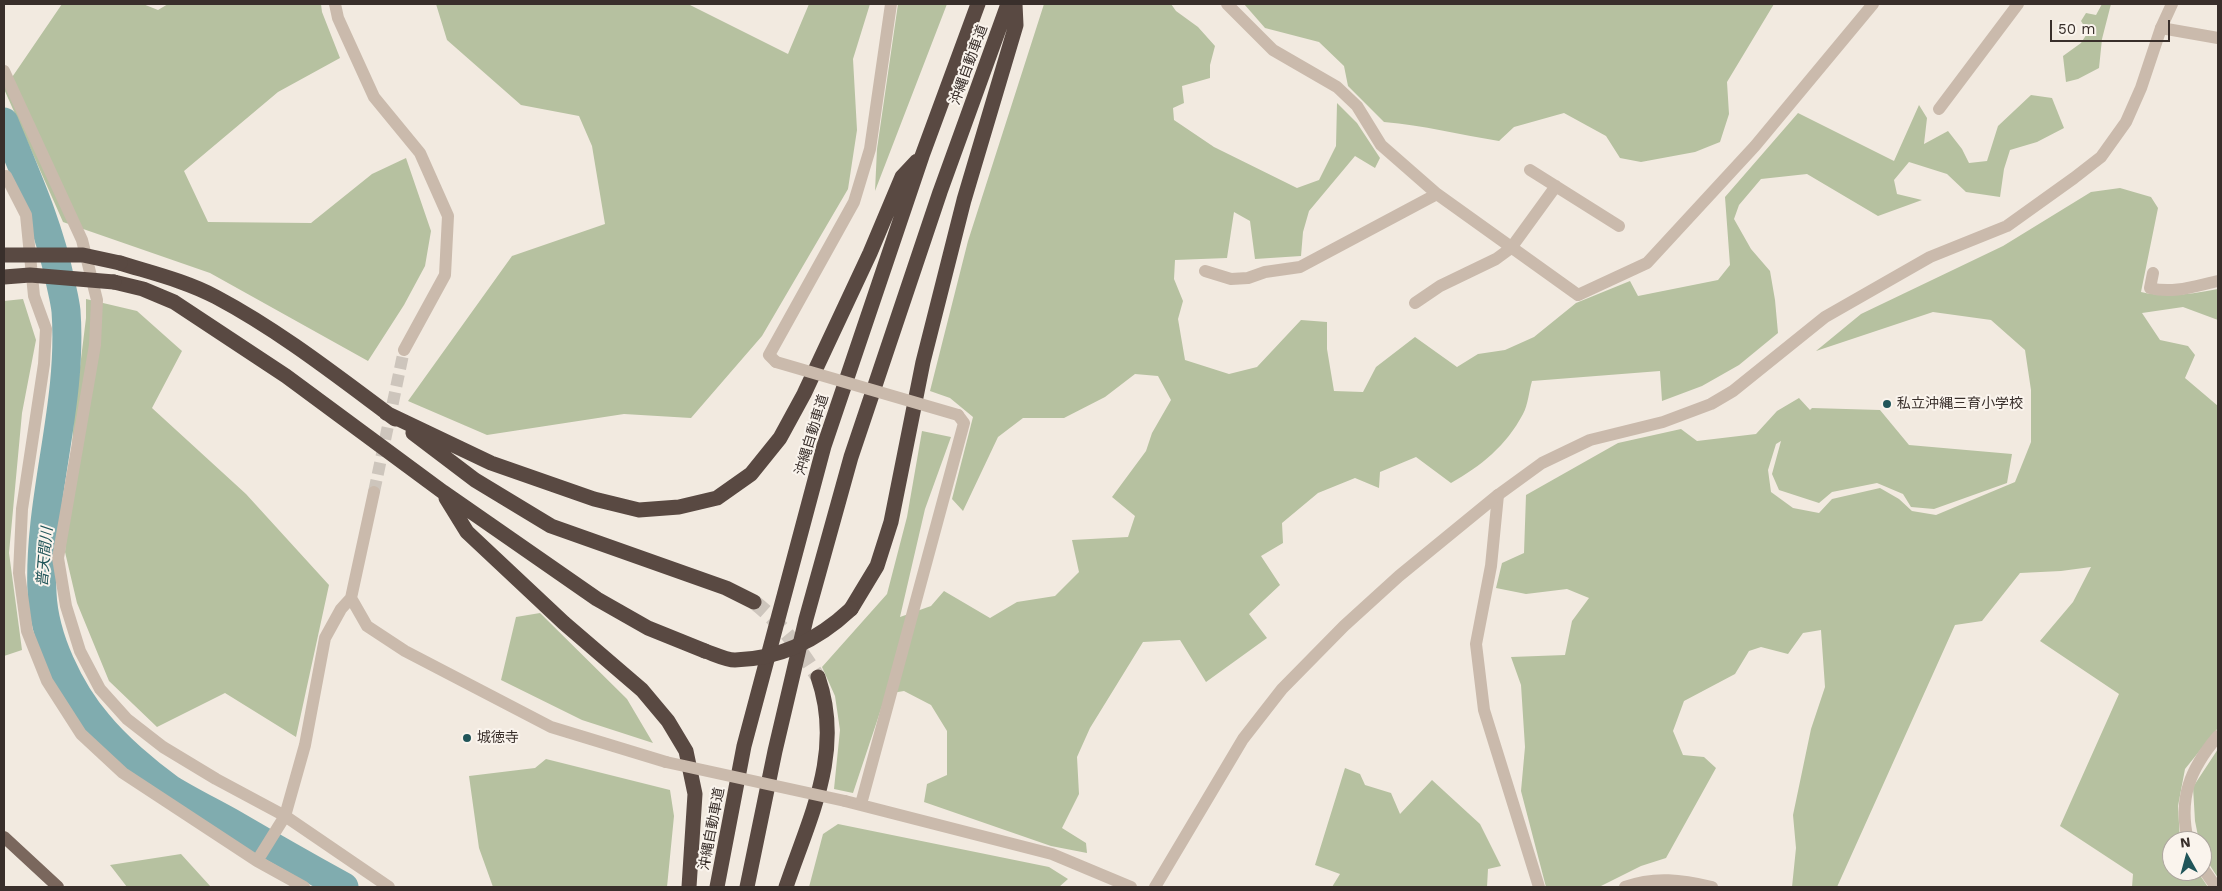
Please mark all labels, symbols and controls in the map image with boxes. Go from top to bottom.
scale bar [2052,10,2172,42]
text: 50 m [2058,20,2095,38]
street label: 沖縄自動車道 [947,23,991,107]
street label: 沖縄自動車道 [792,392,832,478]
place label: 私立沖縄三育小学校 [1897,396,2023,412]
marker: 私立沖縄三育小学校 [1881,398,1893,410]
water label: 普天間川 [33,526,57,588]
place label: 城徳寺 [477,730,519,746]
marker: 城徳寺 [461,732,473,744]
street label: 沖縄自動車道 [696,786,728,872]
north arrow [2162,831,2212,881]
text: N [2179,834,2191,851]

